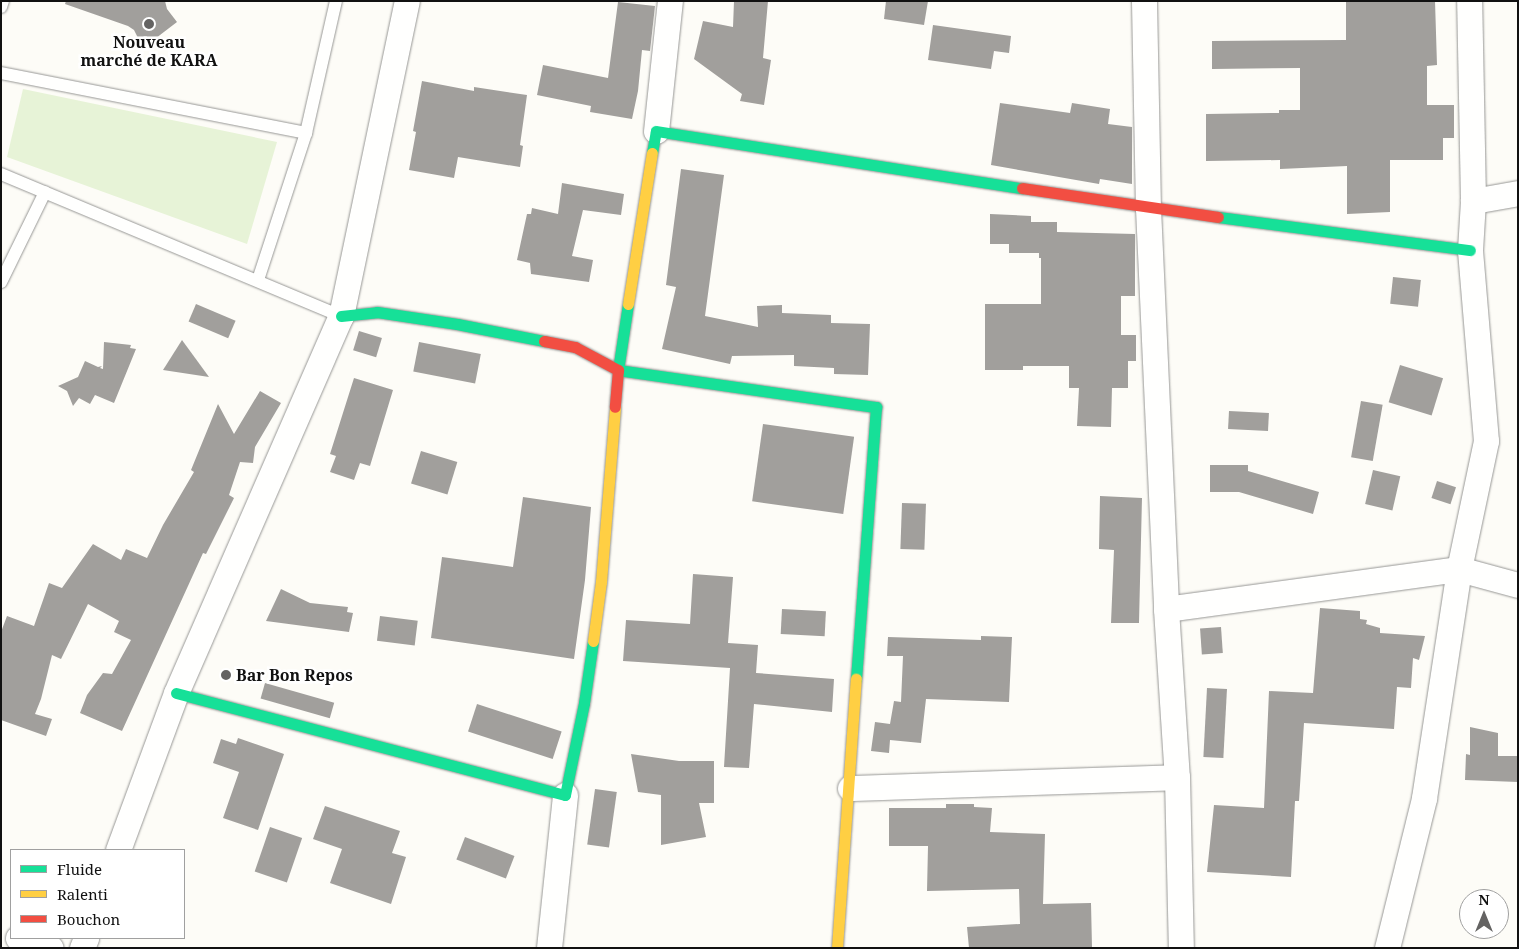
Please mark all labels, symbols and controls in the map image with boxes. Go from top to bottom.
marker: Nouveau marché de KARA [143,18,155,30]
place label: Nouveau marché de KARA [80,32,218,70]
place label: Bar Bon Repos [236,665,353,685]
marker: Bar Bon Repos [220,669,232,681]
legend [10,849,185,939]
text: Fluide [57,859,102,879]
text: Ralenti [57,884,108,904]
north arrow [1459,889,1509,939]
text: N [1478,890,1490,909]
text: Bouchon [57,909,120,929]

